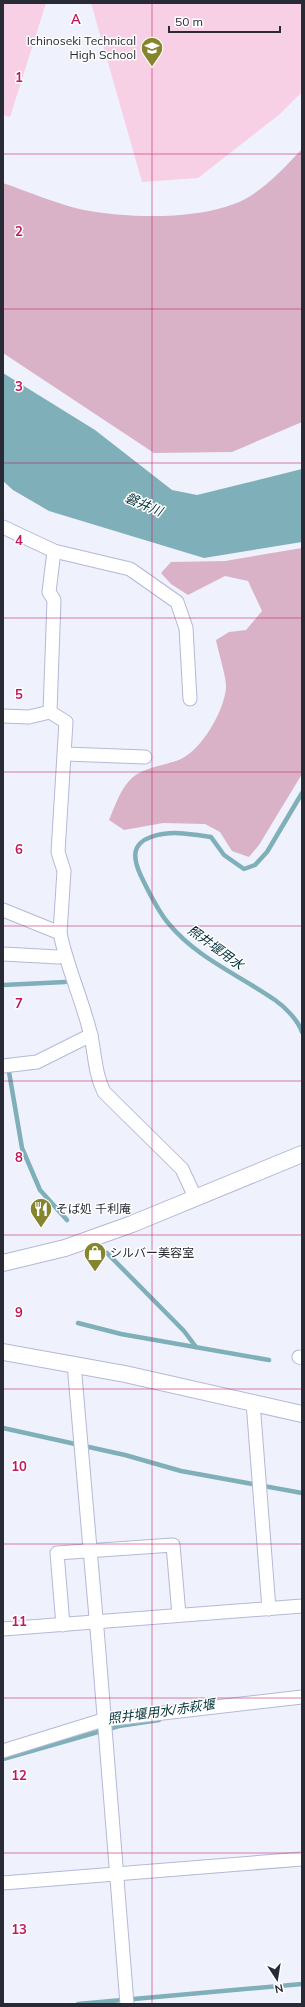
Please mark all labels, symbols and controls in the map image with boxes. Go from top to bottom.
scale bar [169,8,280,34]
text: A [71,11,81,27]
text: 50 m [175,14,203,29]
place label: Ichinoseki Technical High School [27,33,136,62]
school or university icon: Ichinoseki Technical High School [139,35,165,68]
text: 1 [15,69,23,85]
text: 2 [15,223,23,239]
text: 3 [15,378,23,394]
water label: 磐井川 [123,489,167,520]
text: 4 [15,532,23,548]
text: 5 [15,686,23,702]
text: 6 [15,841,23,857]
water label: 照井堰用水 [185,921,249,974]
text: 7 [15,995,23,1011]
text: 8 [15,1149,23,1165]
restaurant icon: そば処 千利庵 [28,1196,54,1229]
place label: そば処 千利庵 [56,1201,131,1216]
shop icon: シルバー美容室 [82,1240,108,1273]
place label: シルバー美容室 [110,1245,194,1260]
text: 9 [15,1304,23,1320]
text: 10 [11,1458,27,1474]
text: 11 [11,1613,27,1629]
water label: 照井堰用水/赤萩堰 [107,1695,217,1726]
text: 12 [11,1767,27,1783]
text: 13 [11,1921,27,1937]
north arrow [257,1959,297,1999]
text: N [274,1981,285,1996]

